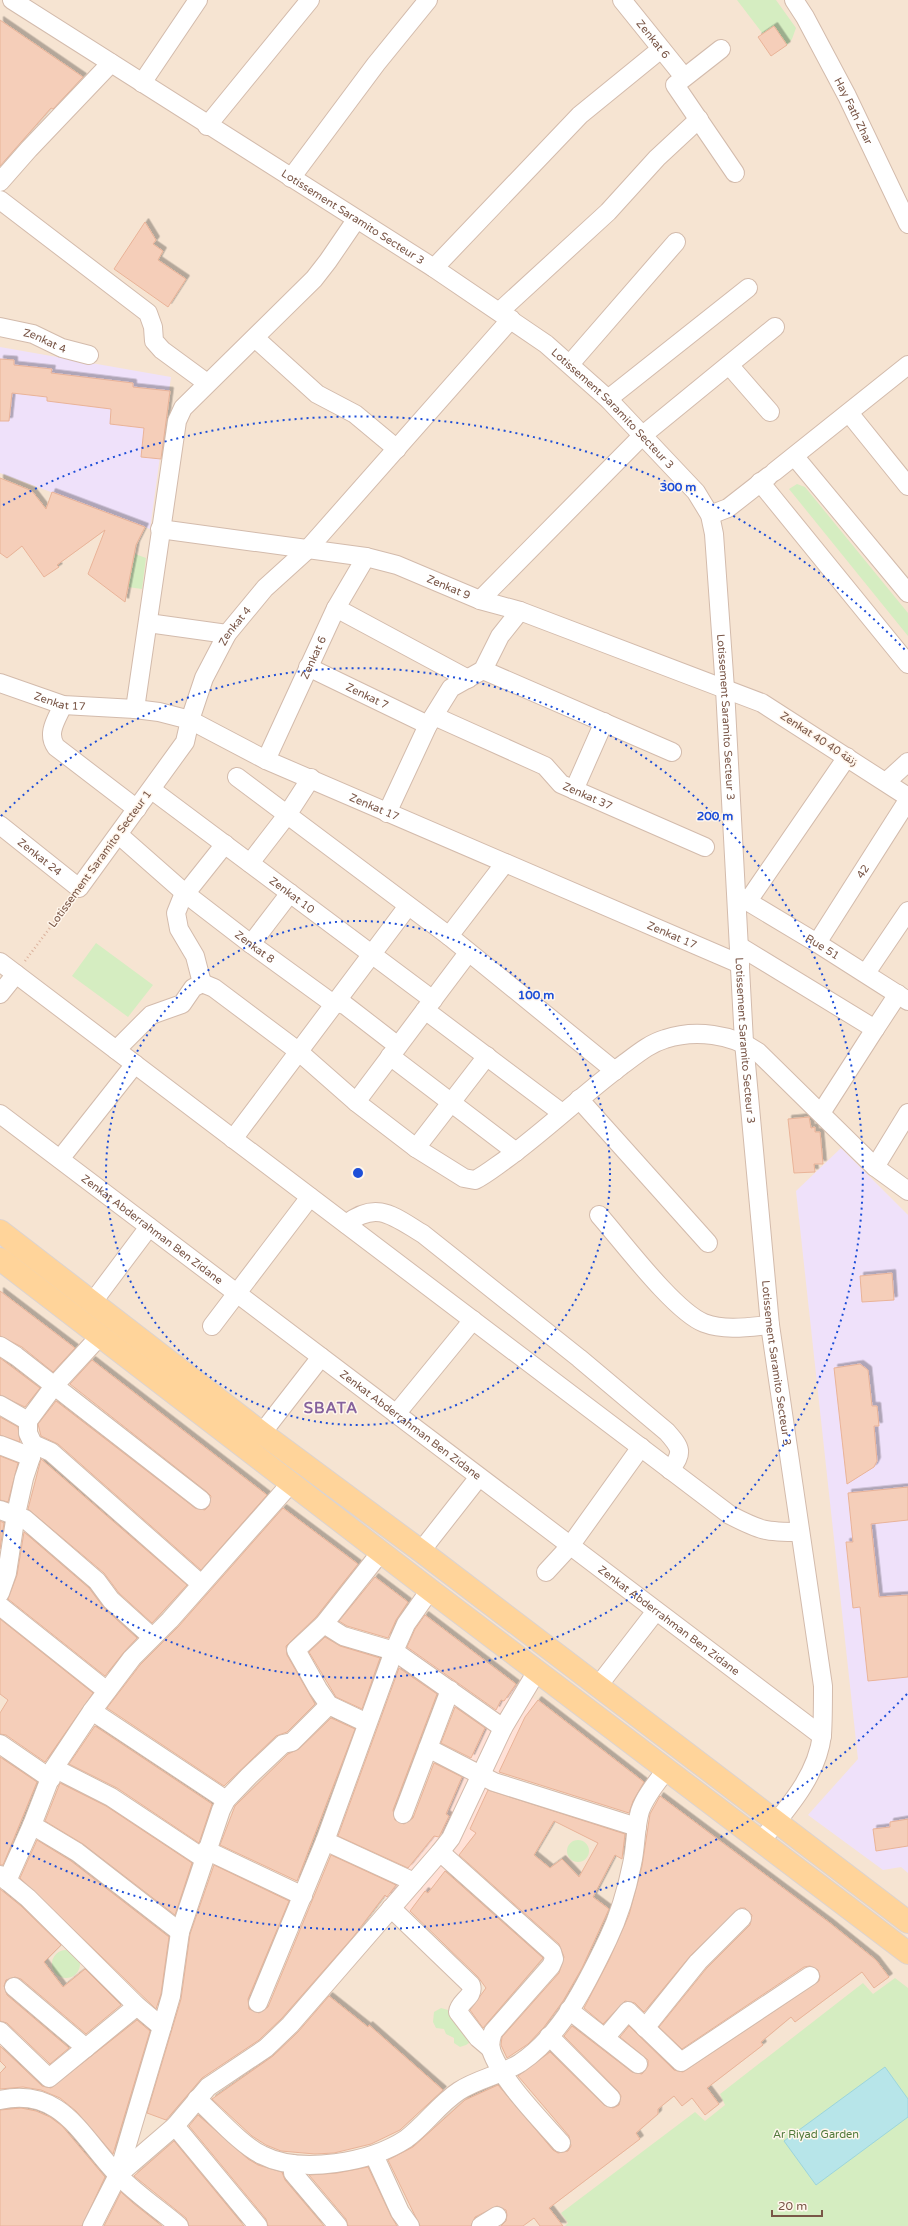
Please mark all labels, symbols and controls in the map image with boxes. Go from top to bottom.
street label: Zenkat 6 [634,17,673,61]
street label: Hay Fath Zhar [832,75,876,147]
street label: Lotissement Saramito Secteur 3 [279,166,427,267]
street label: Zenkat 4 [22,326,68,355]
street label: Lotissement Saramito Secteur 3 [549,345,677,471]
text: 300 m [660,480,696,494]
street label: Zenkat 9 [425,572,472,602]
street label: Zenkat 4 [216,604,254,648]
street label: Lotissement Saramito Secteur 3 [715,633,737,801]
street label: Zenkat 6 [298,634,329,681]
street label: Zenkat 7 [344,680,391,712]
street label: Zenkat 17 [32,689,86,713]
street label: Zenkat 40 زنقة 40 [778,709,860,769]
street label: Zenkat 37 [561,779,615,812]
street label: Lotissement Saramito Secteur 1 [46,788,154,930]
street label: Zenkat 17 [348,790,401,823]
text: 200 m [697,809,733,823]
street label: Zenkat 24 [15,835,65,878]
street label: 42 [853,862,872,881]
street label: Zenkat 10 [267,874,317,916]
street label: Zenkat 17 [645,918,699,951]
street label: Zenkat 8 [233,928,277,966]
street label: Rue 51 [803,931,842,962]
street label: Lotissement Saramito Secteur 3 [733,957,758,1124]
text: 100 m [518,988,554,1002]
centre of rings [351,1166,365,1180]
street label: Zenkat Abderrahman Ben Zidane [79,1172,226,1287]
street label: Lotissement Saramito Secteur 3 [759,1280,794,1446]
street label: Zenkat Abderrahman Ben Zidane [337,1367,484,1482]
district label: SBATA [304,1399,358,1417]
street label: Zenkat Abderrahman Ben Zidane [596,1563,742,1678]
park label: Ar Riyad Garden [773,2128,859,2141]
scale bar [772,2192,822,2218]
text: 20 m [778,2199,807,2213]

